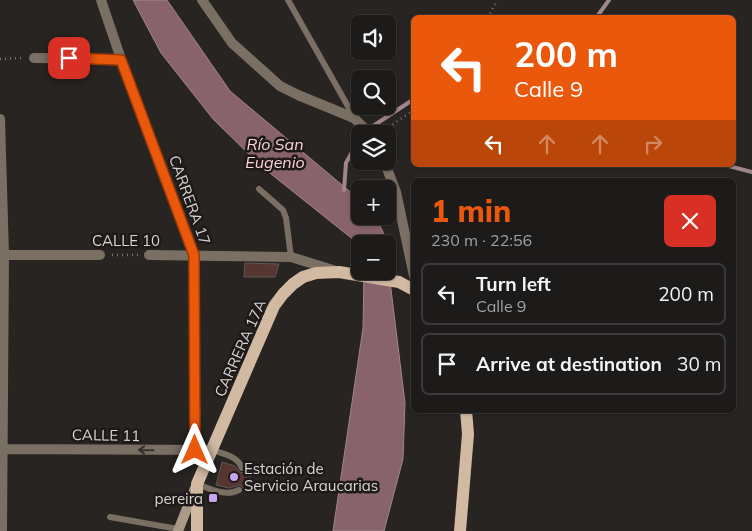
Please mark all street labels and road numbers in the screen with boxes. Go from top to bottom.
street label: CARRERA 17 [165,153,215,247]
street label: CALLE 10 [92,231,160,250]
street label: CARRERA 17A [210,296,270,400]
street label: CALLE 11 [72,425,140,445]

